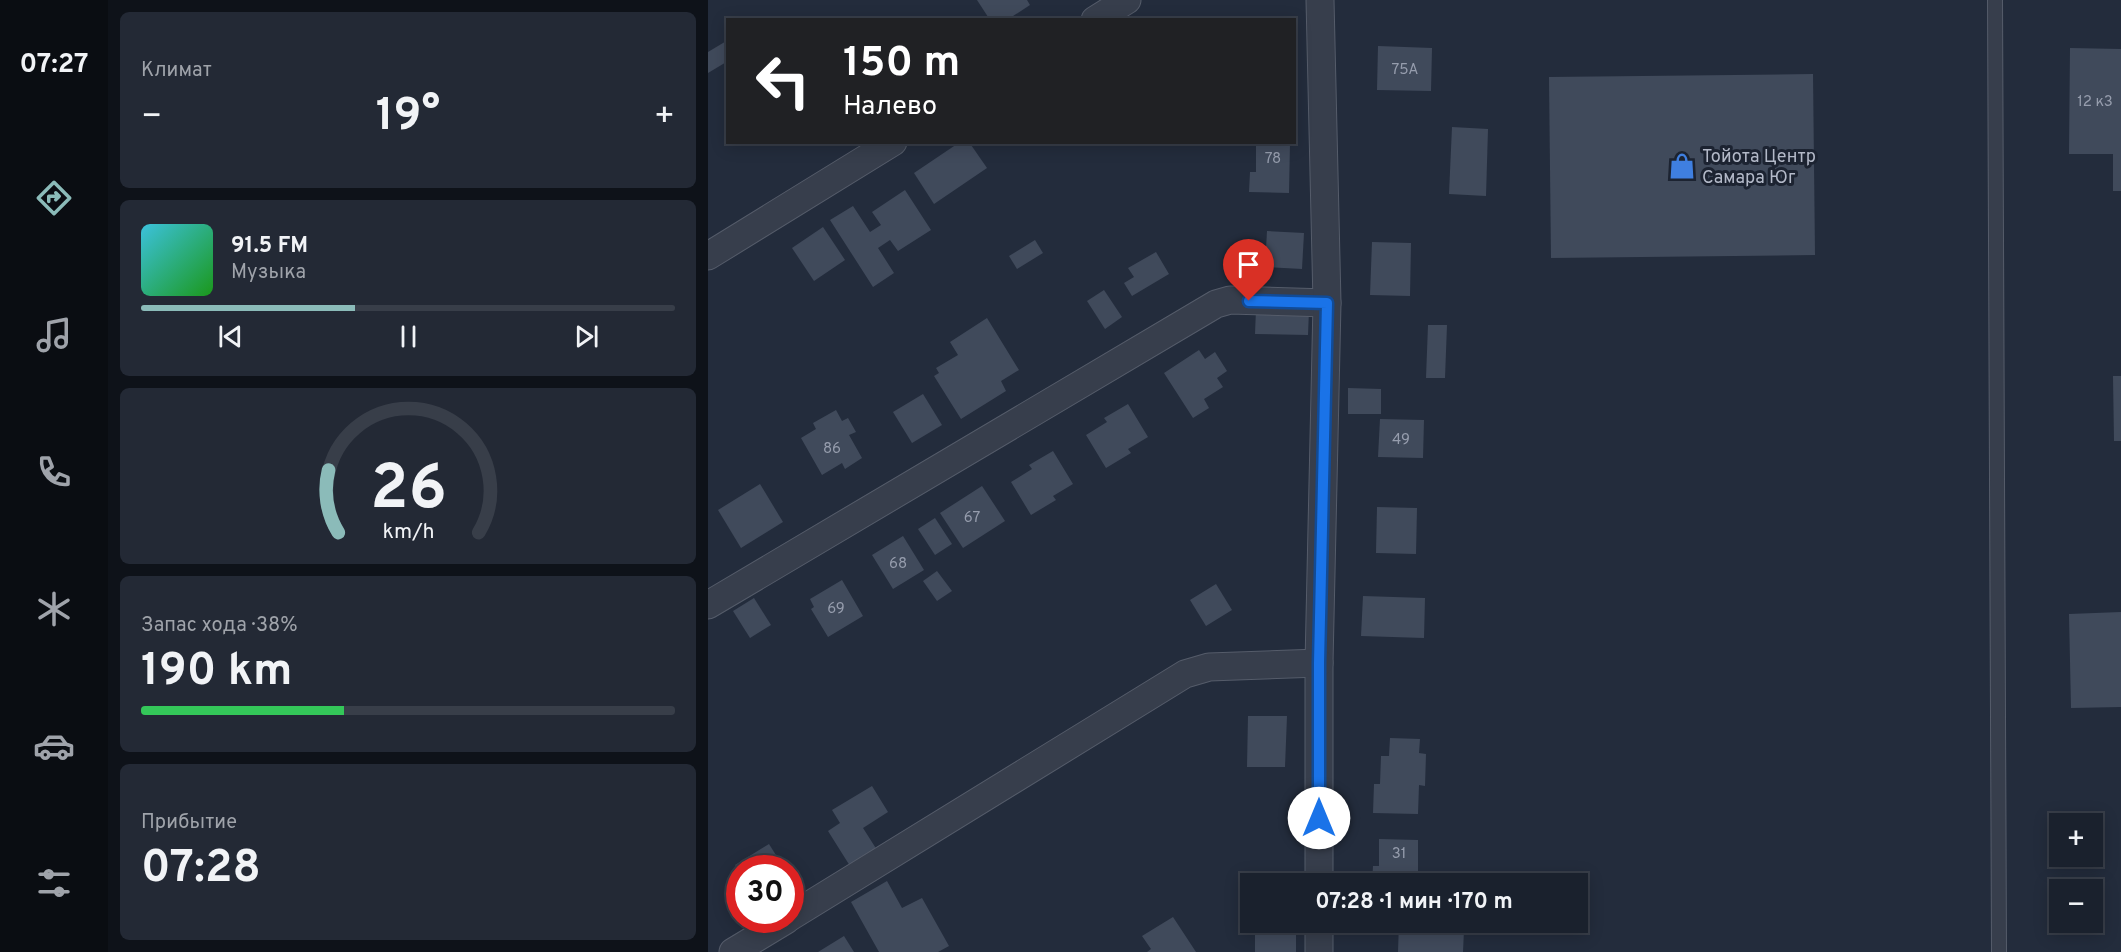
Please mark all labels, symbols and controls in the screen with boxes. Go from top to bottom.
text: 150 m [843,38,960,91]
icon: left [744,42,822,120]
text: 07:27 [19,48,89,82]
text: Климат [141,58,212,84]
house number: 75А [1391,61,1419,80]
text: 19° [376,89,440,146]
text: Налево [843,90,937,124]
house number: 12 к3 [2077,93,2113,112]
text: − [141,97,162,139]
text: + [654,97,675,139]
place label: Тойота Центр Самара Юг [1702,146,1816,190]
house number: 78 [1265,150,1281,169]
shop icon: Тойота Центр Самара Юг [1667,151,1697,181]
icon: directions [33,177,75,219]
text: 91.5 FM [231,233,308,260]
pin [1223,239,1274,301]
icon: arrive [1232,248,1265,281]
text: Музыка [231,260,306,286]
icon: music [33,314,75,356]
icon: previous [214,320,247,353]
icon: pause [392,320,425,353]
icon: next [570,320,603,353]
house number: 49 [1392,431,1410,450]
house number: 86 [823,440,841,459]
icon: phone [33,451,75,493]
text: 26 [370,452,446,531]
house number: 67 [964,509,980,528]
text: km/h [382,519,434,546]
house number: 68 [889,555,907,574]
icon: climate [33,588,75,630]
house number: 69 [827,600,845,619]
text: Запас хода · 38% [141,613,298,639]
text: 190 km [141,644,292,701]
icon: car [33,725,75,767]
position arrow [1287,786,1351,850]
text: Прибытие [141,810,237,836]
map controls [2049,813,2103,933]
button: + [2049,813,2103,867]
text: 07:28 [141,841,261,898]
house number: 31 [1392,845,1406,864]
speed limit sign: 30 [726,855,804,933]
icon: filters [33,862,75,904]
button: − [2049,879,2103,933]
text: 07:28 · 1 мин · 170 m [1315,889,1513,916]

